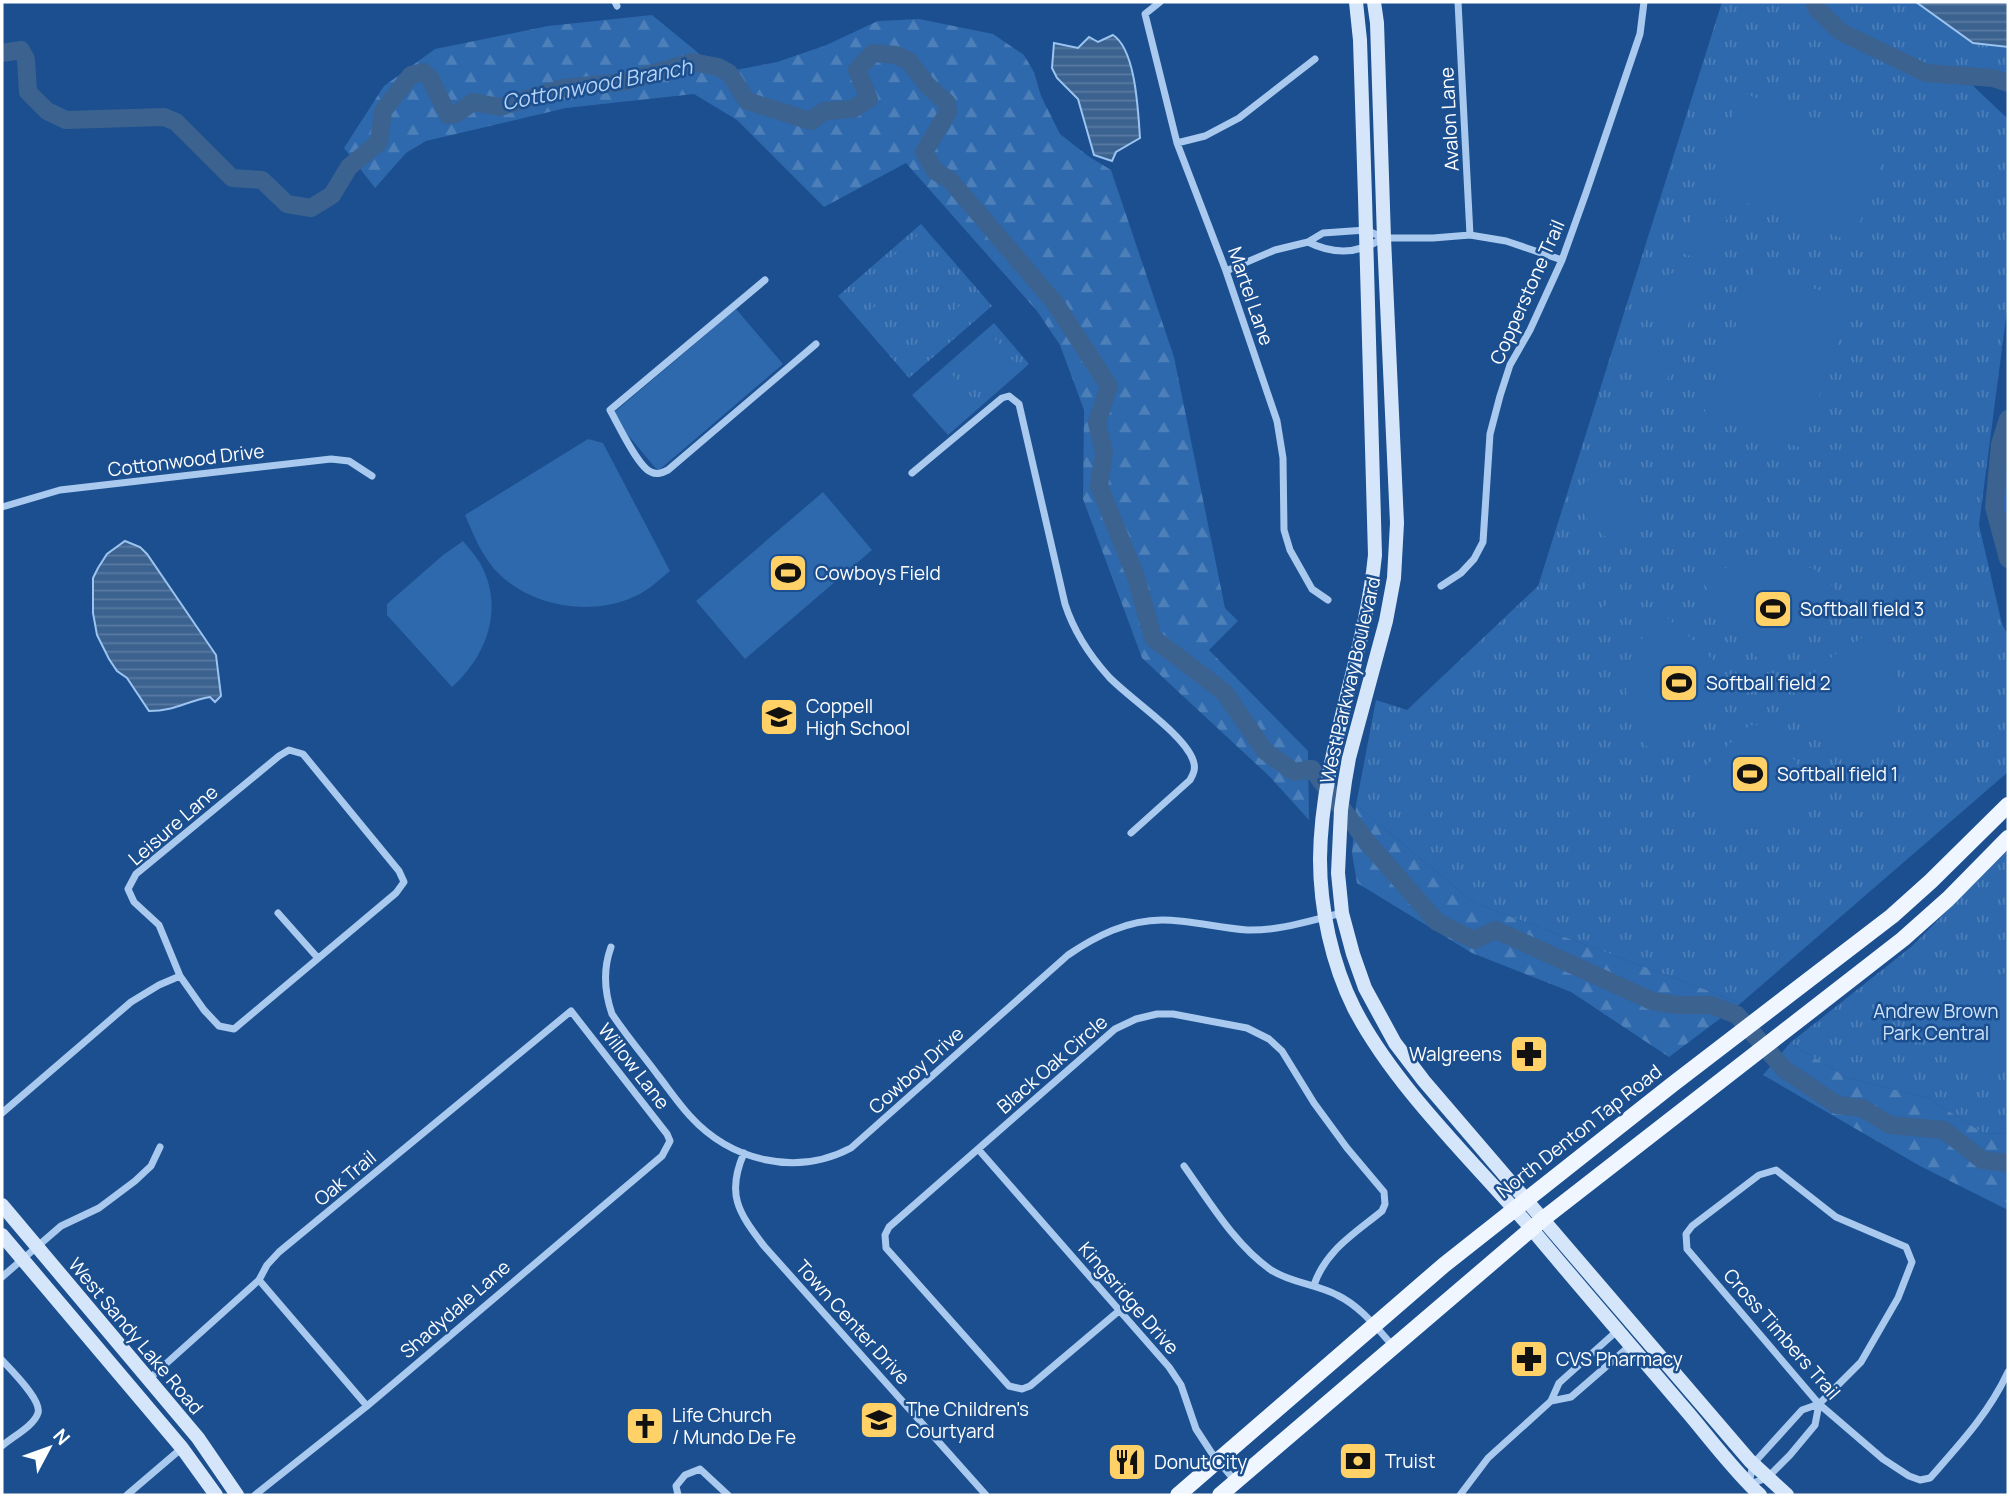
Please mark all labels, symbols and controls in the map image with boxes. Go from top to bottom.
water label: Cottonwood Branch [499,52,696,116]
street label: Avalon Lane [1433,66,1465,172]
street label: Copperstone Trail [1483,216,1571,368]
street label: Martel Lane [1222,243,1280,349]
street label: Cottonwood Drive [106,437,266,483]
sports icon: Cowboys Field [767,552,809,594]
place label: Cowboys Field [815,560,941,586]
street label: West Parkway Boulevard [1314,574,1386,786]
sports icon: Softball field 3 [1752,588,1794,630]
place label: Softball field 3 [1800,596,1924,622]
sports icon: Softball field 2 [1658,662,1700,704]
place label: Softball field 2 [1706,670,1831,696]
place label: Coppell High School [806,693,910,741]
school or university icon: Coppell High School [758,696,800,738]
sports icon: Softball field 1 [1729,753,1771,795]
place label: Softball field 1 [1777,761,1898,787]
street label: Leisure Lane [123,779,223,871]
park label: Andrew Brown Park Central [1873,998,1999,1046]
street label: Black Oak Circle [991,1009,1113,1119]
street label: Willow Lane [592,1018,676,1114]
street label: Cowboy Drive [863,1020,969,1120]
pharmacy icon: Walgreens [1508,1033,1550,1075]
place label: Walgreens [1409,1041,1502,1067]
street label: North Denton Tap Road [1491,1058,1667,1204]
street label: Oak Trail [308,1144,382,1212]
street label: Kingsridge Drive [1073,1236,1185,1360]
street label: West Sandy Lake Road [63,1252,209,1420]
street label: Shadydale Lane [394,1254,516,1364]
street label: Town Center Drive [790,1254,916,1390]
street label: Cross Timbers Trail [1718,1263,1846,1405]
pharmacy icon: CVS Pharmacy [1508,1338,1550,1380]
place label: CVS Pharmacy [1556,1346,1683,1372]
place label: The Children's Courtyard [906,1396,1029,1444]
school or university icon: The Children's Courtyard [858,1399,900,1441]
place label: Life Church / Mundo De Fe [672,1402,796,1450]
church icon: Life Church / Mundo De Fe [624,1405,666,1447]
north arrow [14,1413,84,1483]
text: N [48,1423,76,1451]
bank icon: Truist [1337,1440,1379,1482]
restaurant icon: Donut City [1106,1441,1148,1483]
place label: Truist [1385,1448,1436,1474]
place label: Donut City [1154,1449,1247,1475]

